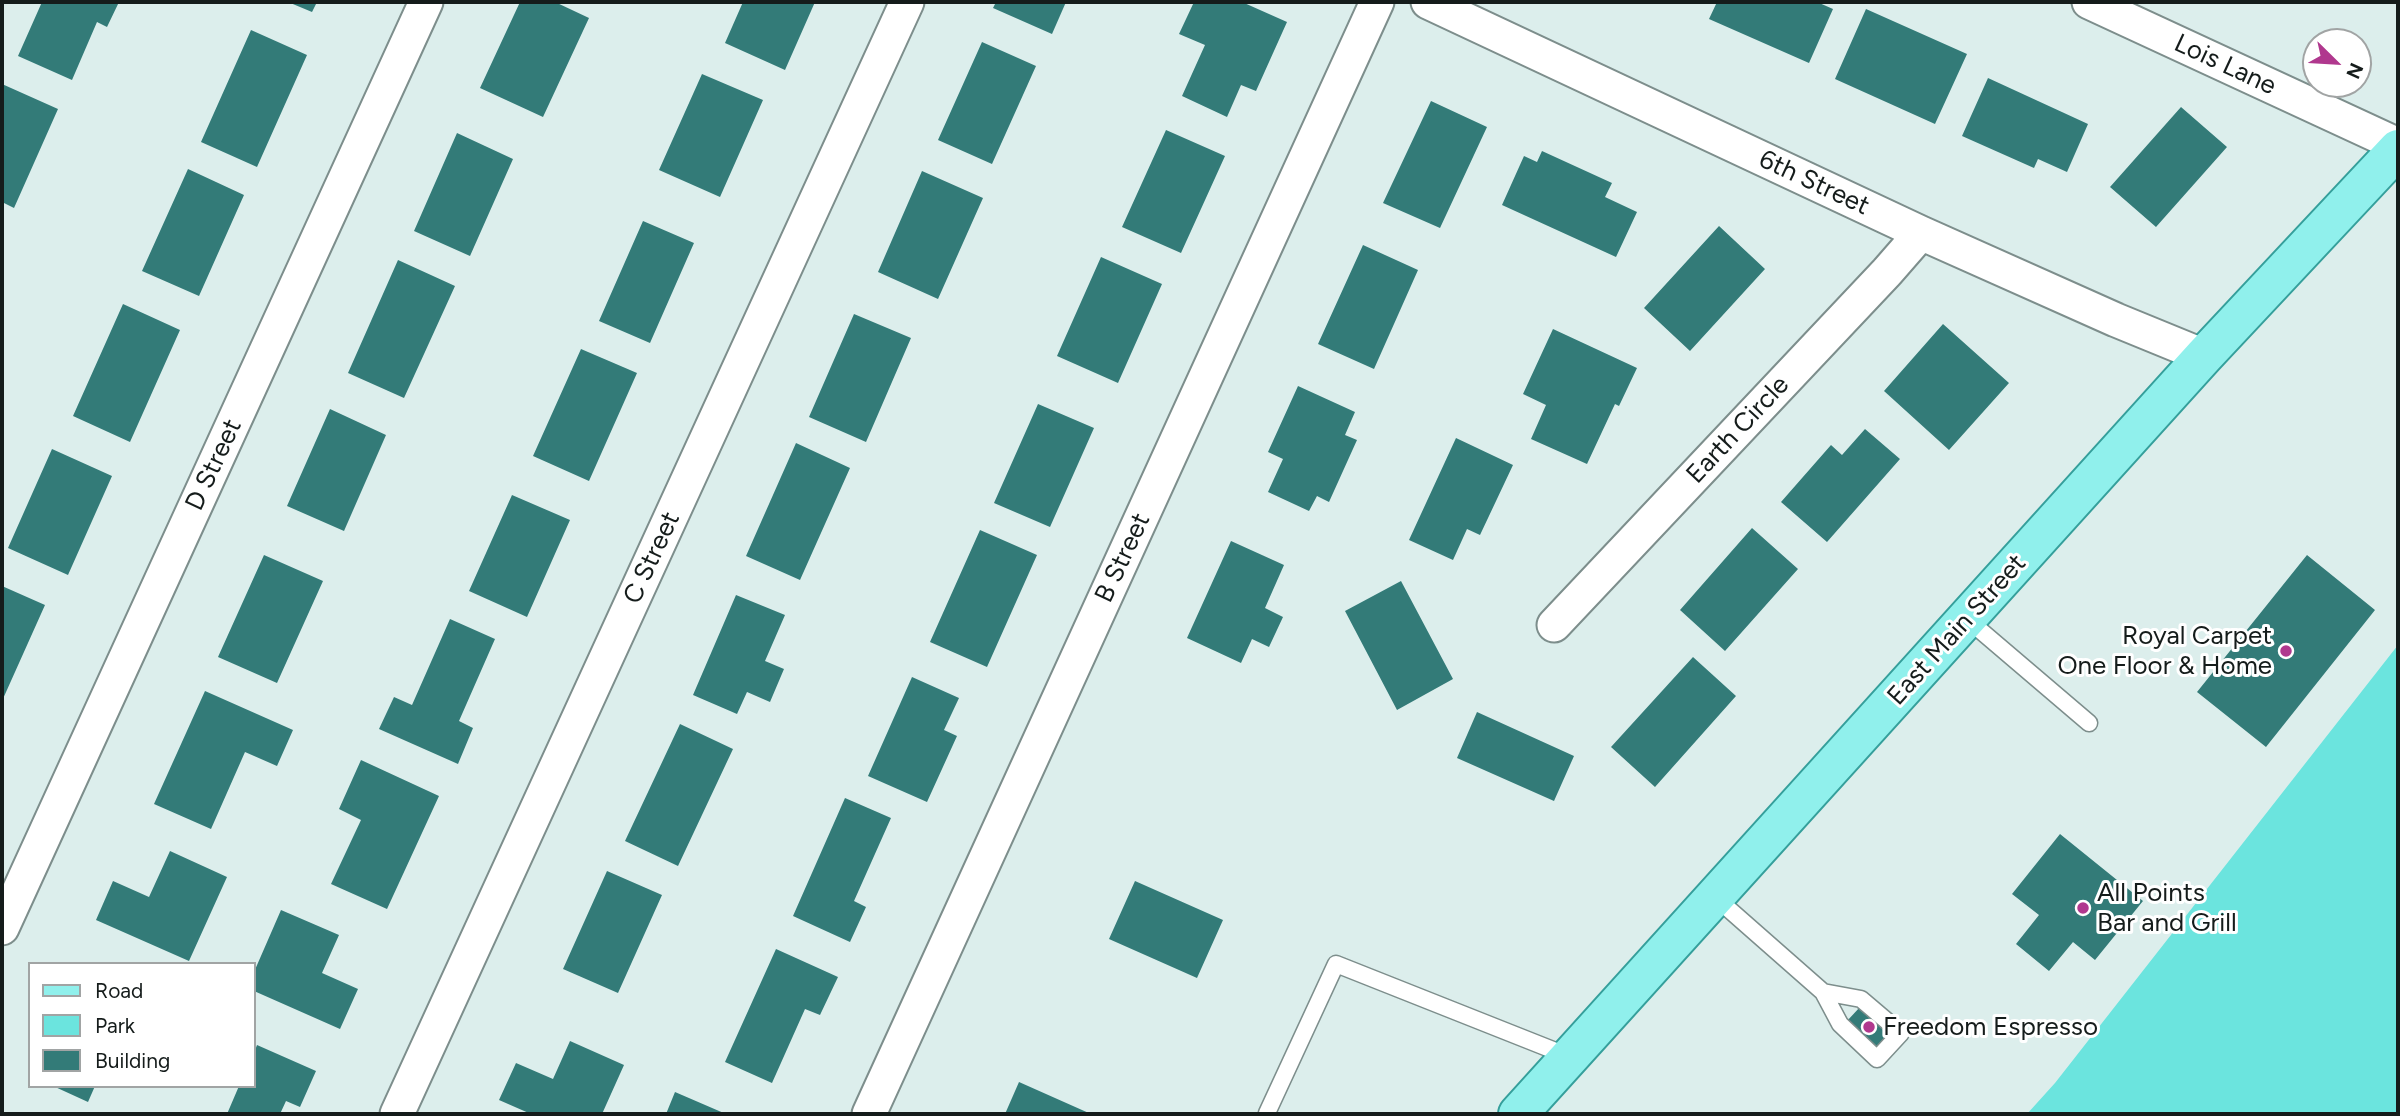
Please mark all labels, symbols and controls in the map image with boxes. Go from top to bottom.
street label: Lois Lane [2169,28,2281,102]
north arrow [2302,28,2372,98]
text: N [2341,60,2368,82]
street label: 6th Street [1754,144,1874,222]
street label: Earth Circle [1680,370,1796,490]
street label: D Street [179,414,249,516]
street label: C Street [617,507,687,609]
street label: B Street [1089,508,1157,608]
street label: East Main Street [1881,548,2033,712]
place label: Royal Carpet One Floor & Home [2057,620,2272,682]
marker: Royal Carpet One Floor & Home [2278,643,2294,659]
place label: All Points Bar and Grill [2097,877,2237,938]
marker: All Points Bar and Grill [2075,900,2091,916]
legend [28,962,256,1088]
text: Road [95,978,143,1003]
place label: Freedom Espresso [1883,1011,2098,1043]
text: Park [95,1013,135,1038]
marker: Freedom Espresso [1861,1019,1877,1035]
text: Building [95,1048,170,1073]

